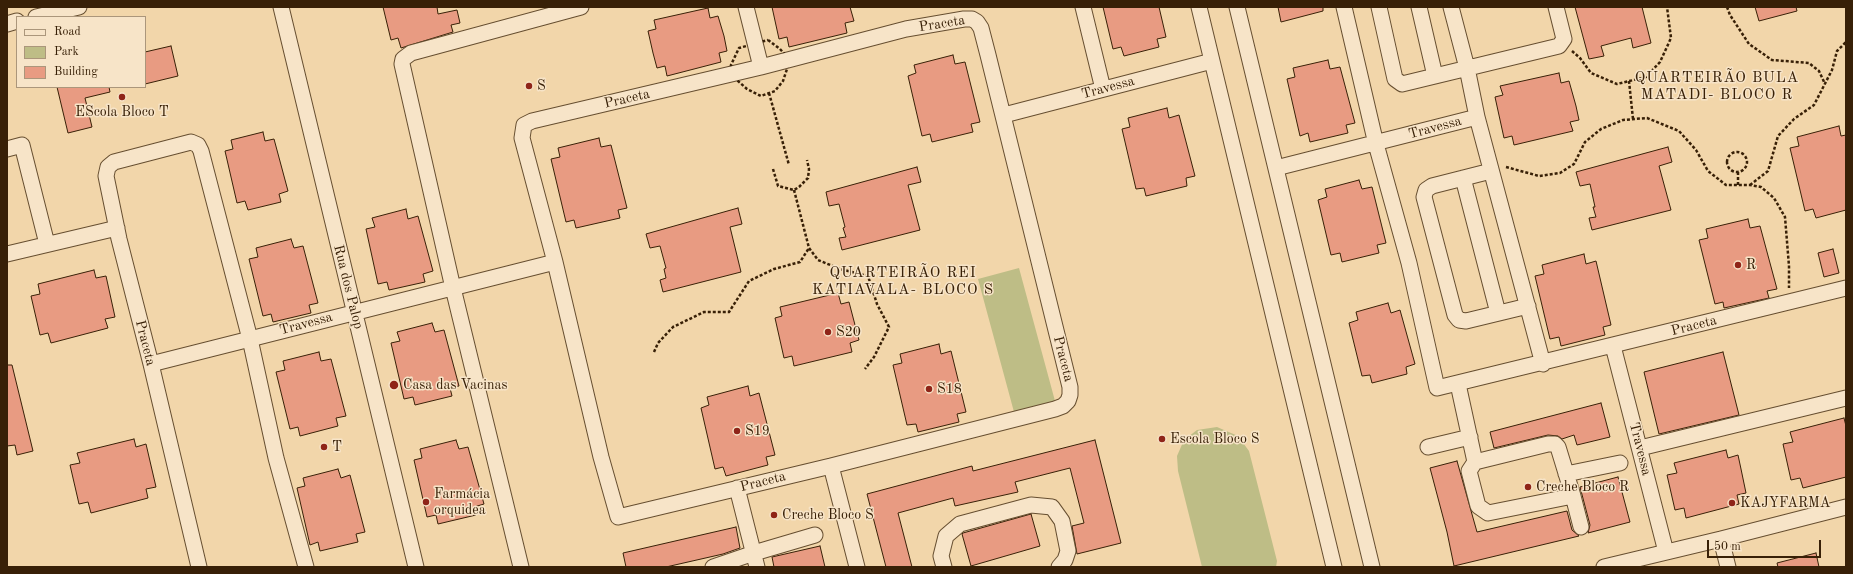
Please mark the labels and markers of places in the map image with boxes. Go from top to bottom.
place label: S [537,78,546,94]
marker: S [524,81,534,91]
marker: EScola Bloco T [117,92,127,102]
place label: EScola Bloco T [75,104,169,120]
place label: R [1746,257,1756,273]
marker: R [1733,260,1743,270]
place label: S20 [836,324,861,340]
marker: S20 [823,327,833,337]
place label: Casa das Vacinas [403,377,507,393]
marker: Casa das Vacinas [388,379,400,391]
place label: S18 [937,381,962,397]
marker: S18 [924,384,934,394]
place label: S19 [745,423,770,439]
marker: S19 [732,426,742,436]
place label: Escola Bloco S [1170,431,1259,447]
marker: Escola Bloco S [1157,434,1167,444]
place label: T [332,439,342,455]
marker: T [319,442,329,452]
place label: Creche Bloco R [1536,479,1629,495]
marker: Creche Bloco R [1523,482,1533,492]
place label: Farmácia orquidea [434,486,490,518]
place label: KAJYFARMA [1740,495,1830,511]
marker: Farmácia orquidea [421,497,431,507]
marker: KAJYFARMA [1727,498,1737,508]
place label: Creche Bloco S [782,507,874,523]
marker: Creche Bloco S [769,510,779,520]

